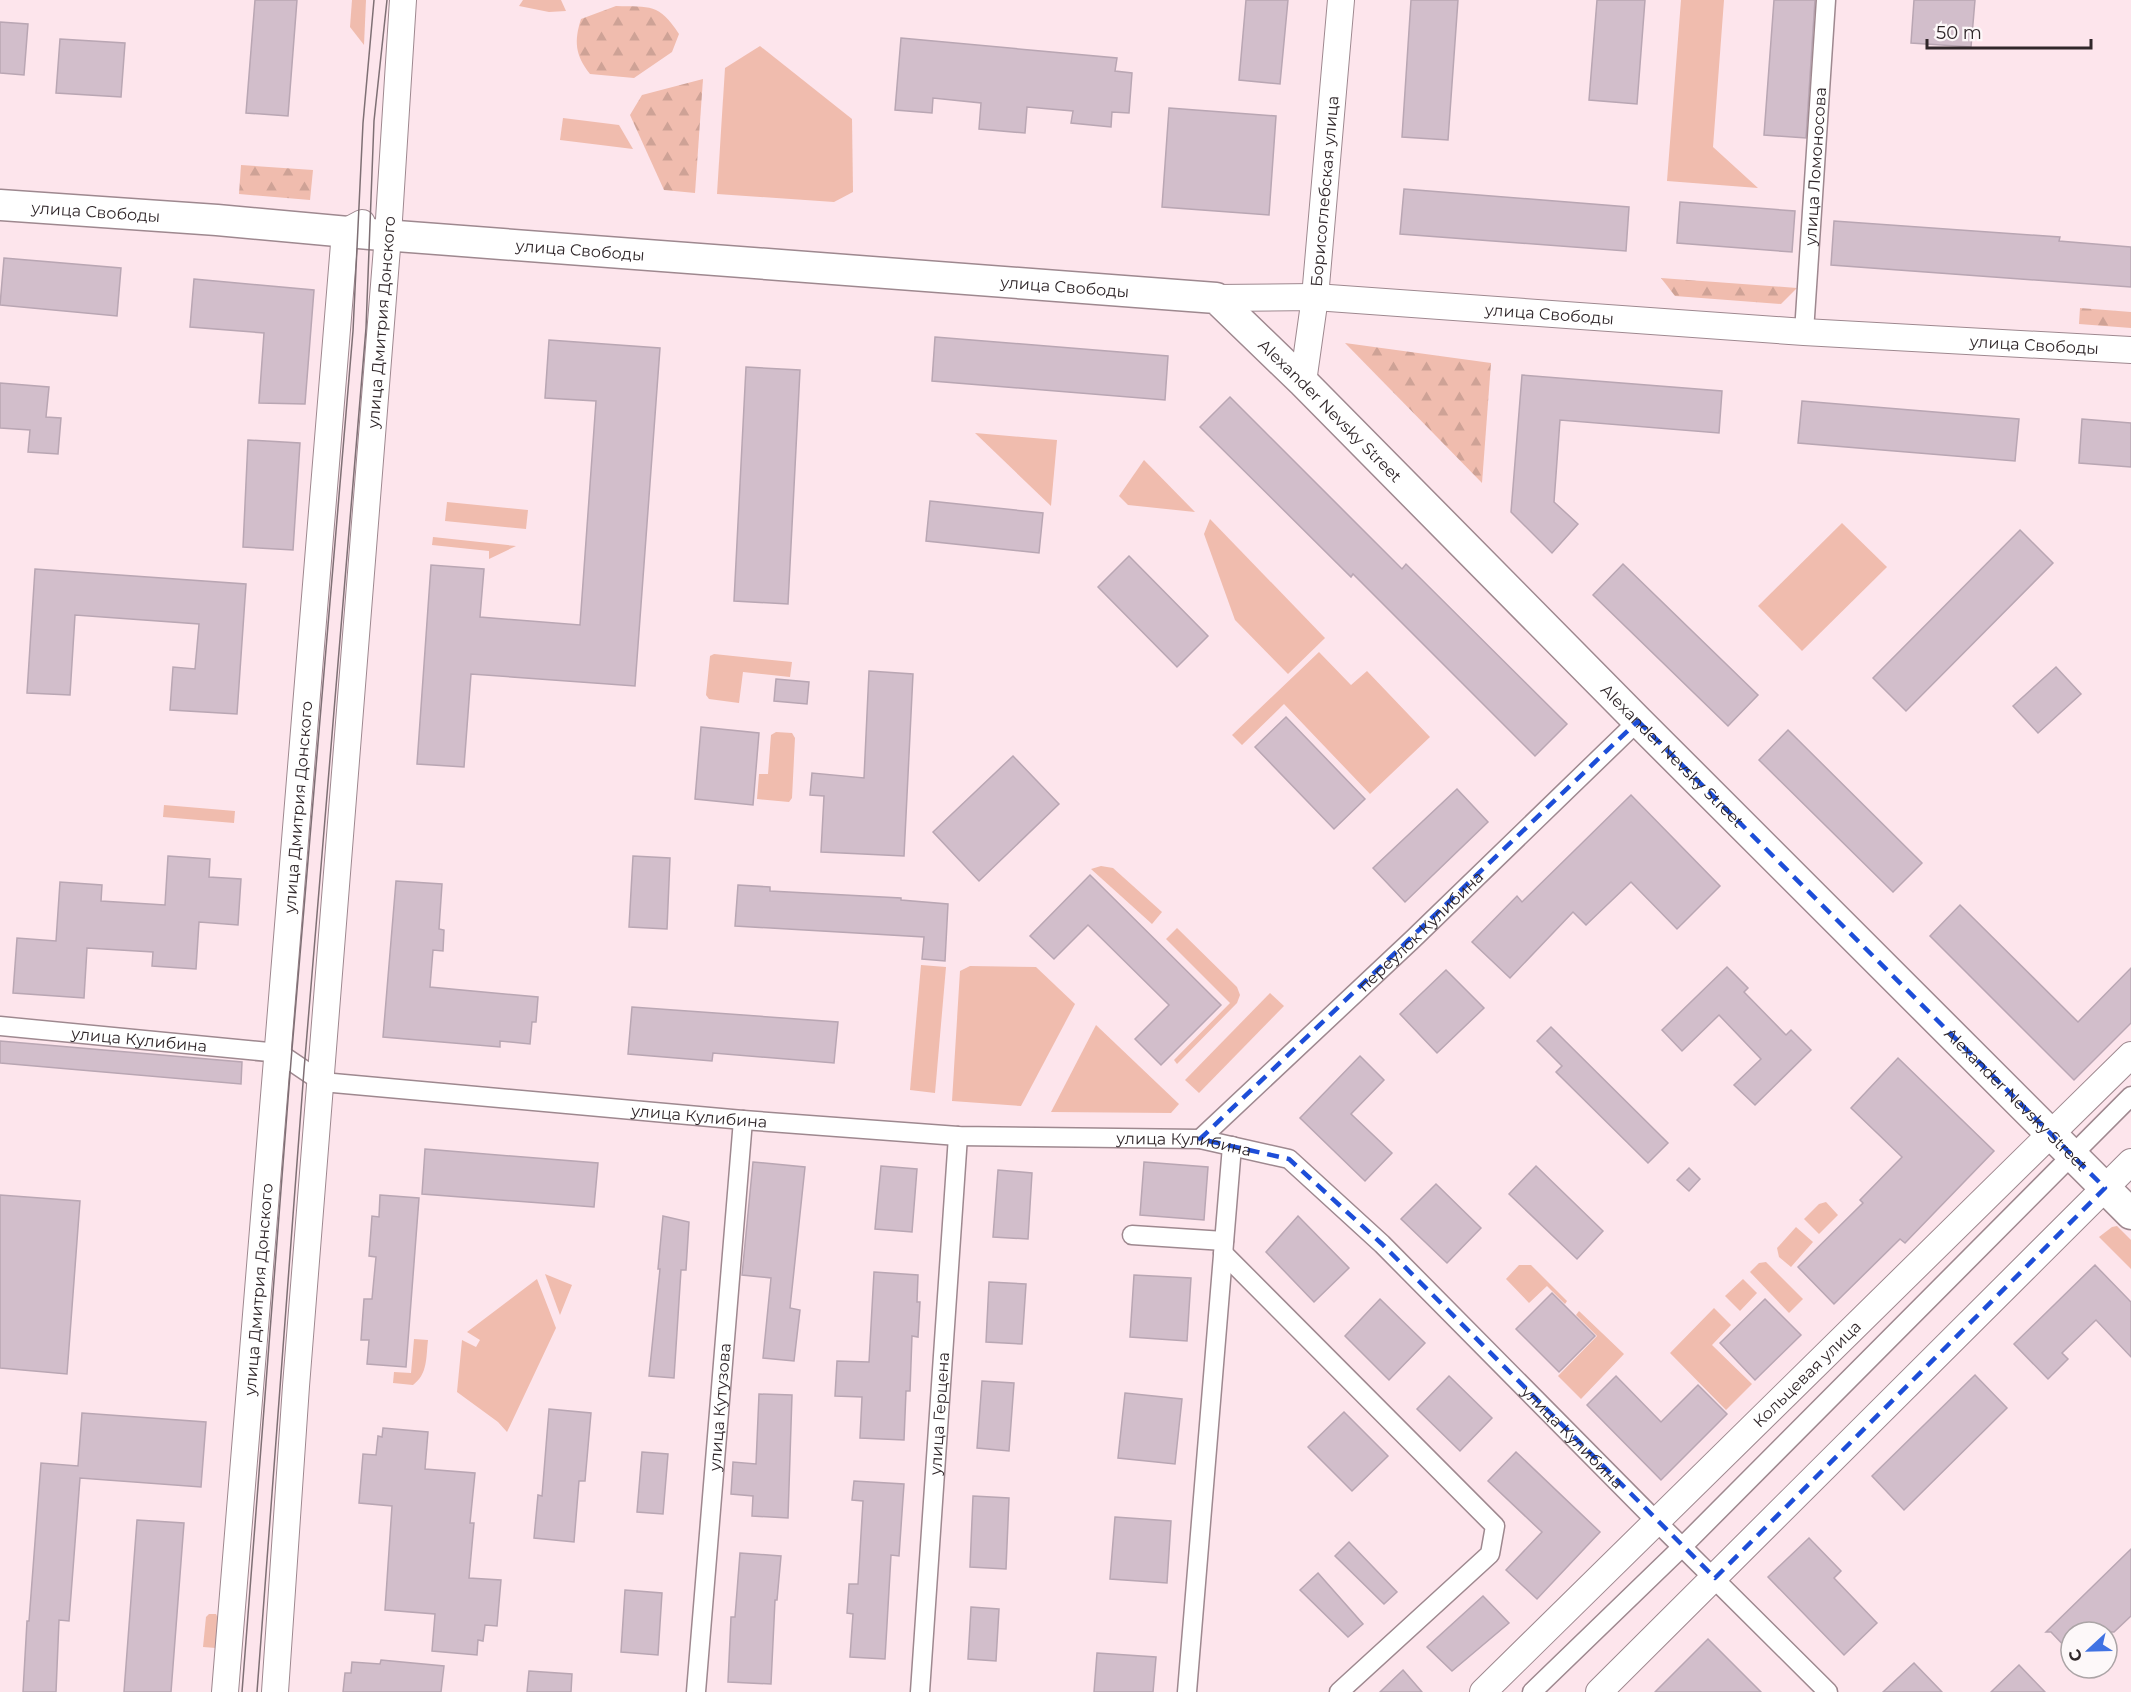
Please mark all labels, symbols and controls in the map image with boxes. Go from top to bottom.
scale bar [1927,12,2090,50]
text: 50 m [1936,22,1982,44]
street label: улица Ломоносова [1801,86,1830,247]
street label: Борисоглебская улица [1307,95,1343,288]
street label: улица Свободы [30,198,161,226]
street label: улица Дмитрия Донского [363,215,399,430]
street label: улица Свободы [514,236,645,265]
street label: улица Свободы [999,273,1130,301]
street label: улица Свободы [1483,300,1614,328]
street label: улица Свободы [1968,332,2099,358]
street label: Alexander Nevsky Street [1255,335,1406,487]
street label: Alexander Nevsky Street [1597,680,1748,832]
street label: улица Дмитрия Донского [280,700,316,915]
street label: переулок Кулибина [1354,867,1487,996]
street label: улица Кулибина [69,1024,208,1056]
street label: Alexander Nevsky Street [1940,1024,2092,1175]
street label: улица Кулибина [629,1101,768,1132]
street label: улица Кулибина [1115,1129,1253,1160]
street label: улица Дмитрия Донского [240,1182,277,1397]
street label: Кольцевая улица [1749,1317,1865,1431]
street label: улица Кутузова [705,1342,735,1473]
street label: улица Герцена [926,1352,953,1477]
street label: улица Кулибина [1517,1381,1627,1492]
north arrow [2059,1620,2119,1680]
text: С [2064,1646,2087,1664]

